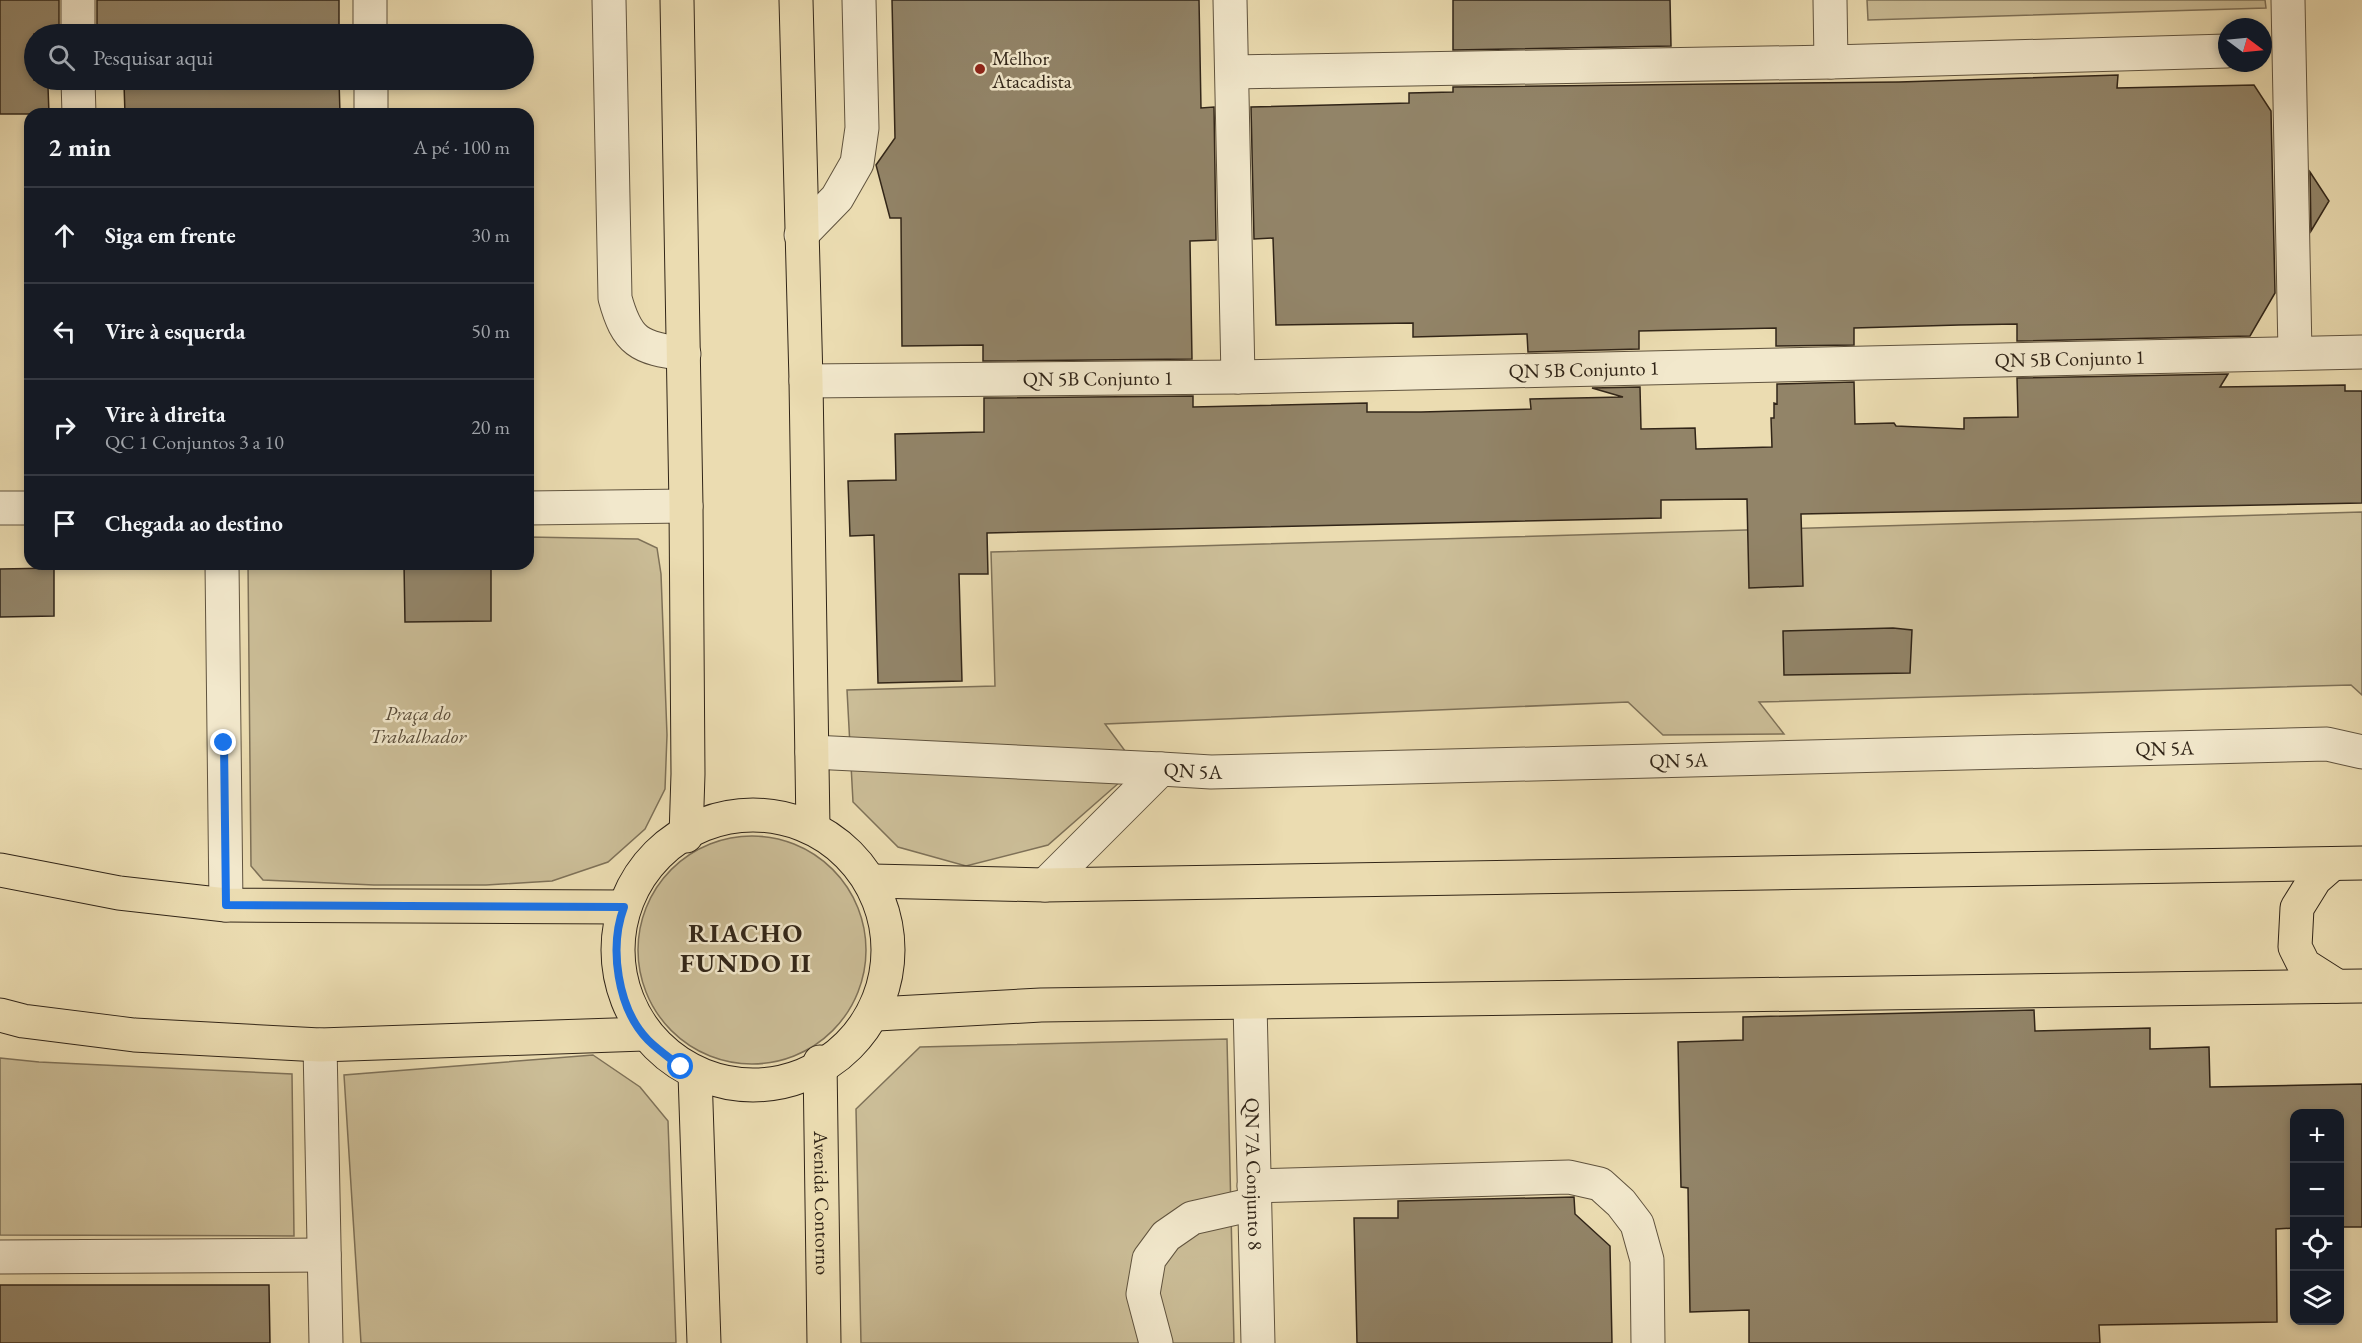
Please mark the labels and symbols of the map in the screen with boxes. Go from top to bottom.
north arrow [2218,18,2272,72]
place label: Melhor Atacadista [991,45,1072,94]
marker: Melhor Atacadista [973,62,987,76]
street label: QN 5B Conjunto 1 [1994,344,2145,373]
street label: QN 5B Conjunto 1 [1508,355,1659,384]
street label: QN 5B Conjunto 1 [1023,365,1173,392]
park label: Praça do Trabalhador [370,700,467,749]
route end [210,729,236,755]
street label: QN 5A [2135,734,2194,762]
street label: QN 5A [1649,747,1708,774]
street label: QN 5A [1163,756,1223,785]
district label: RIACHO FUNDO II [680,916,812,980]
route start [667,1053,693,1079]
street label: QN 7A Conjunto 8 [1239,1097,1269,1251]
street label: Avenida Contorno [808,1130,836,1275]

